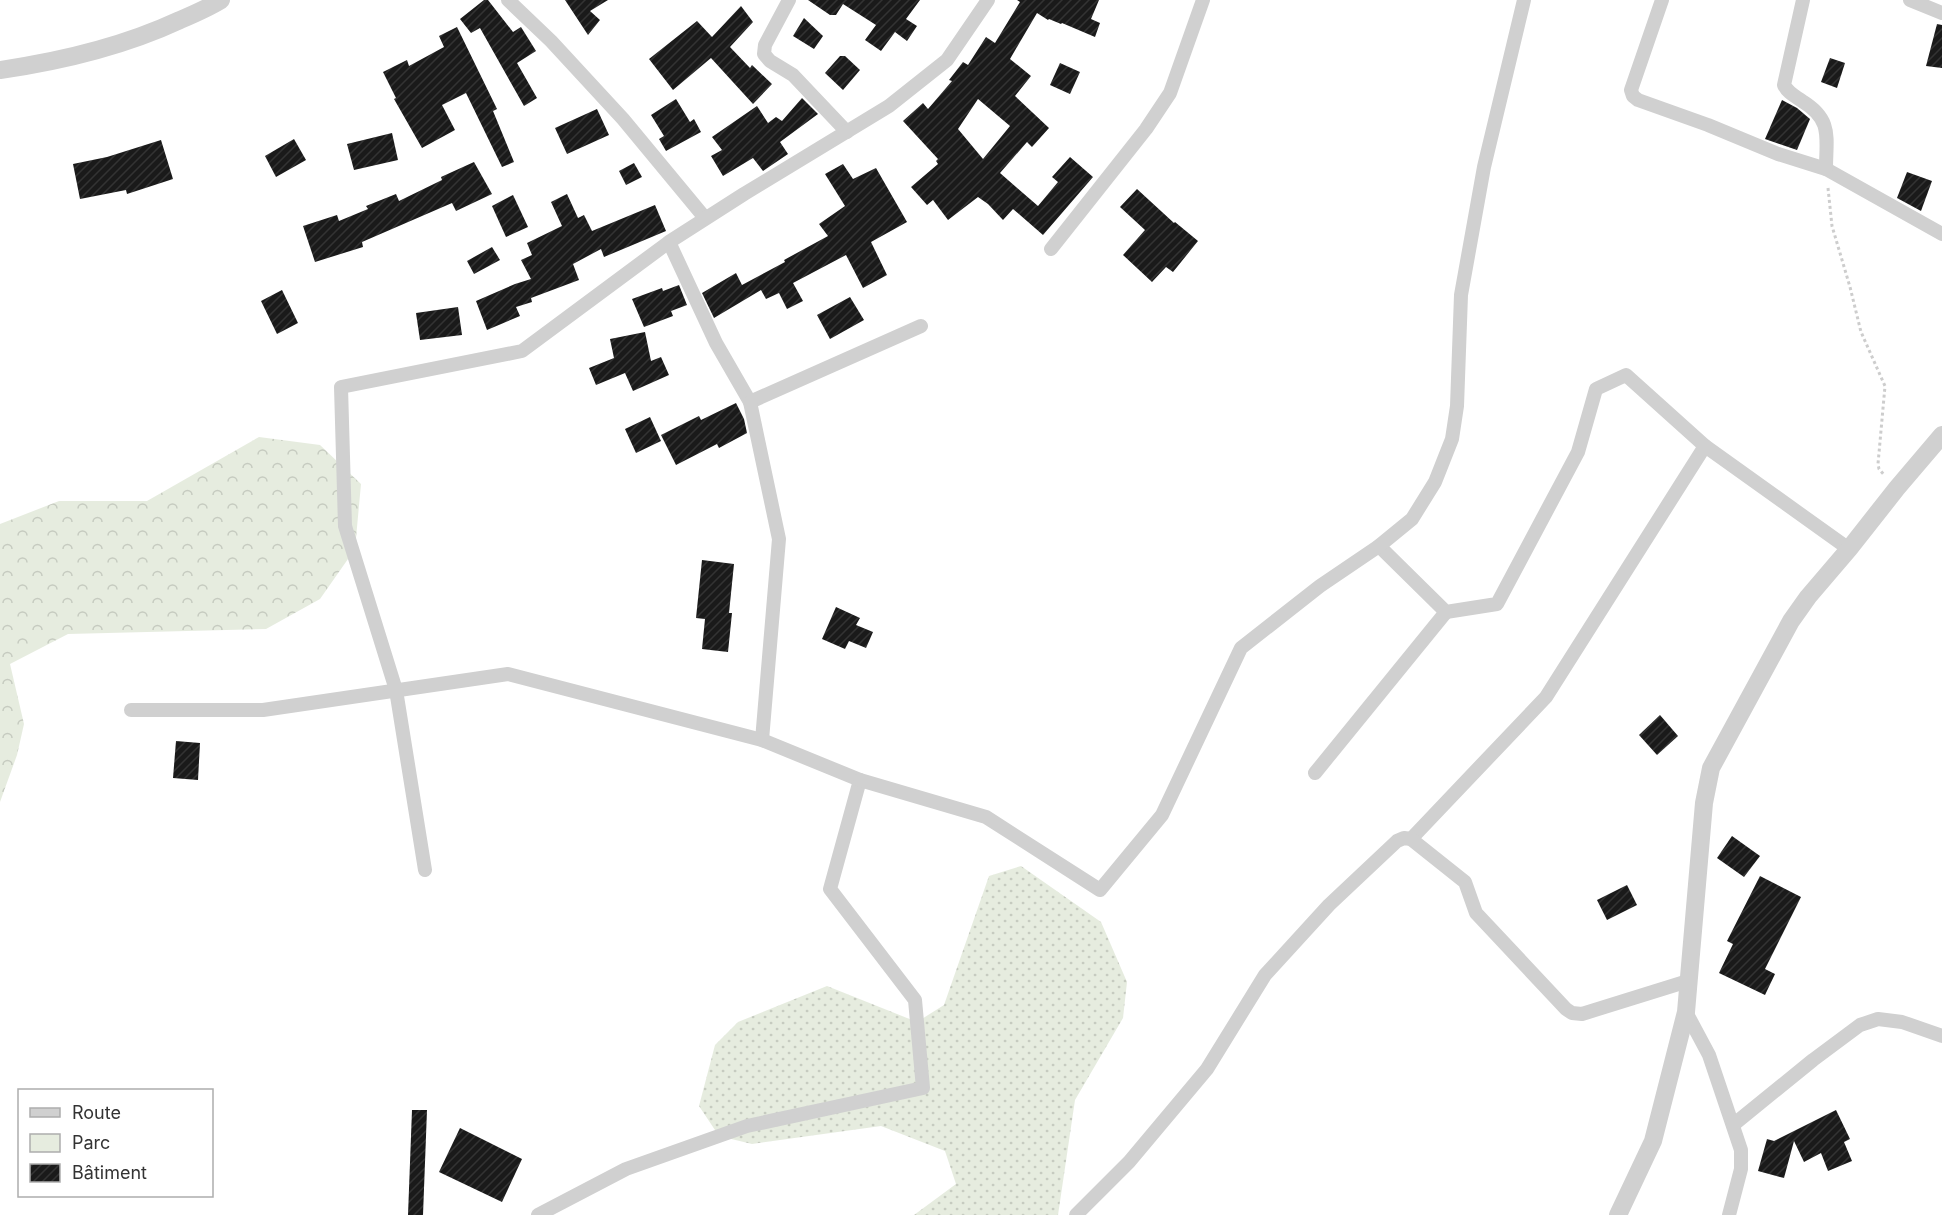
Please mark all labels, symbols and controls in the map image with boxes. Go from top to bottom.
legend [18,1089,213,1197]
text: Route [72,1102,121,1123]
text: Parc [72,1132,110,1153]
text: Bâtiment [72,1162,147,1183]

